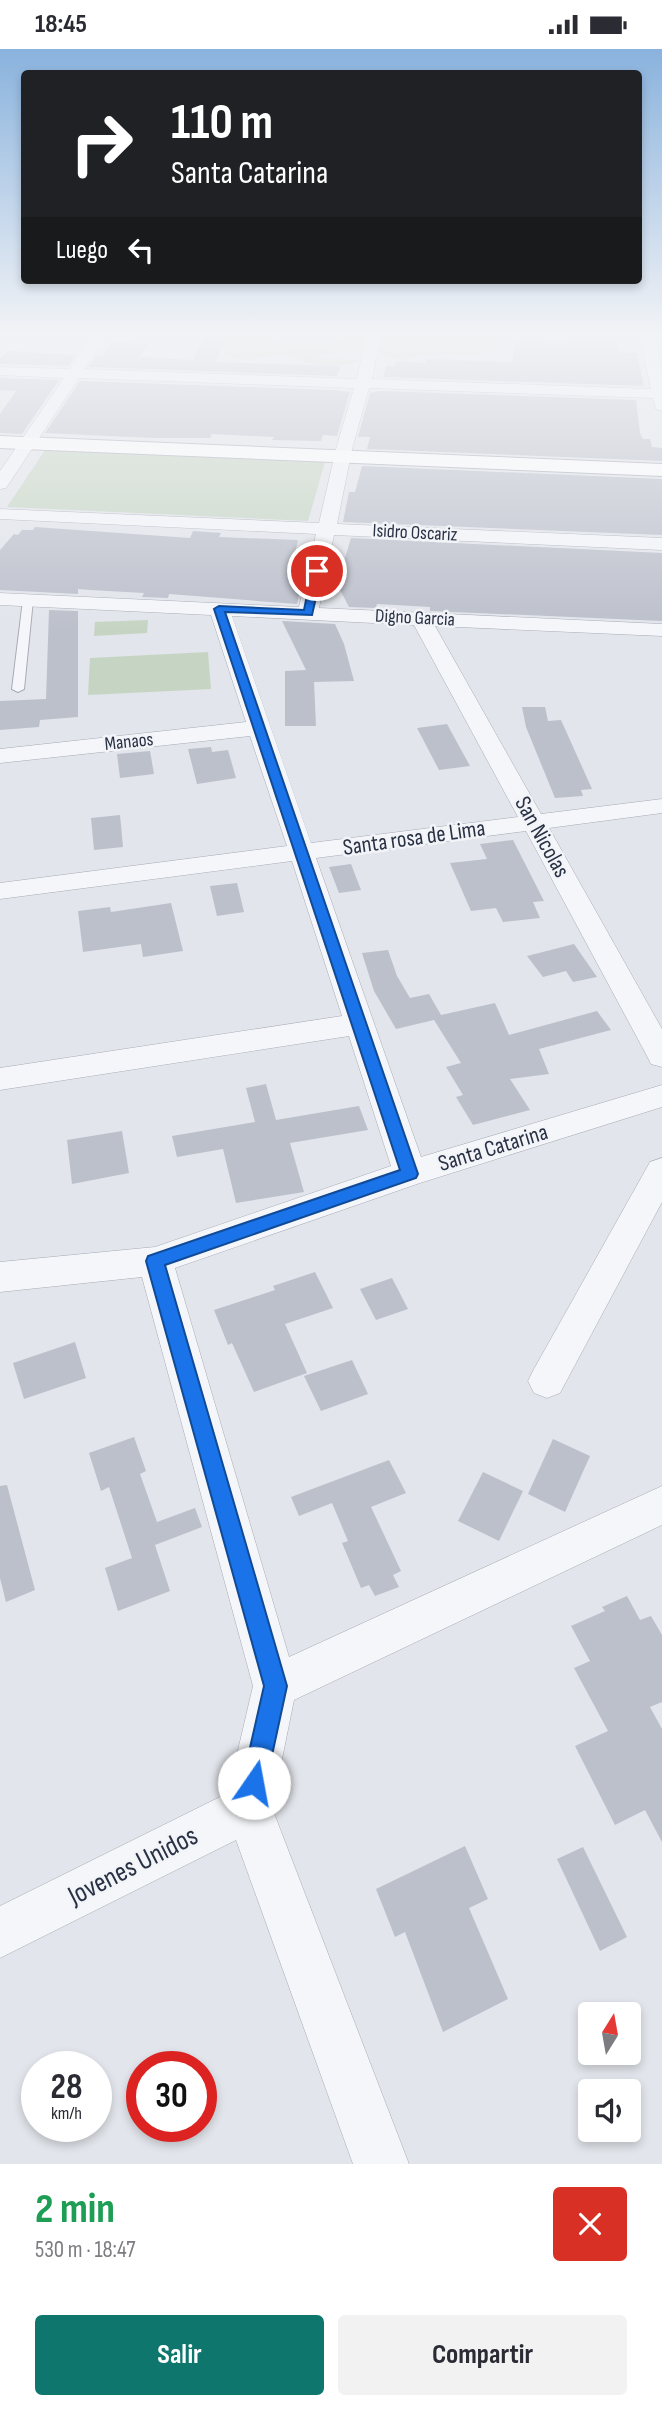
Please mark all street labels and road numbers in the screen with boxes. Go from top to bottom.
street label: Isidro Oscariz [372,519,458,547]
street label: Digno Garcia [375,604,455,632]
street label: Manaos [104,728,155,756]
street label: San Nicolas [508,792,576,882]
street label: Santa rosa de Lima [341,814,487,862]
street label: Santa Catarina [435,1118,551,1178]
street label: Jovenes Unidos [62,1819,203,1913]

